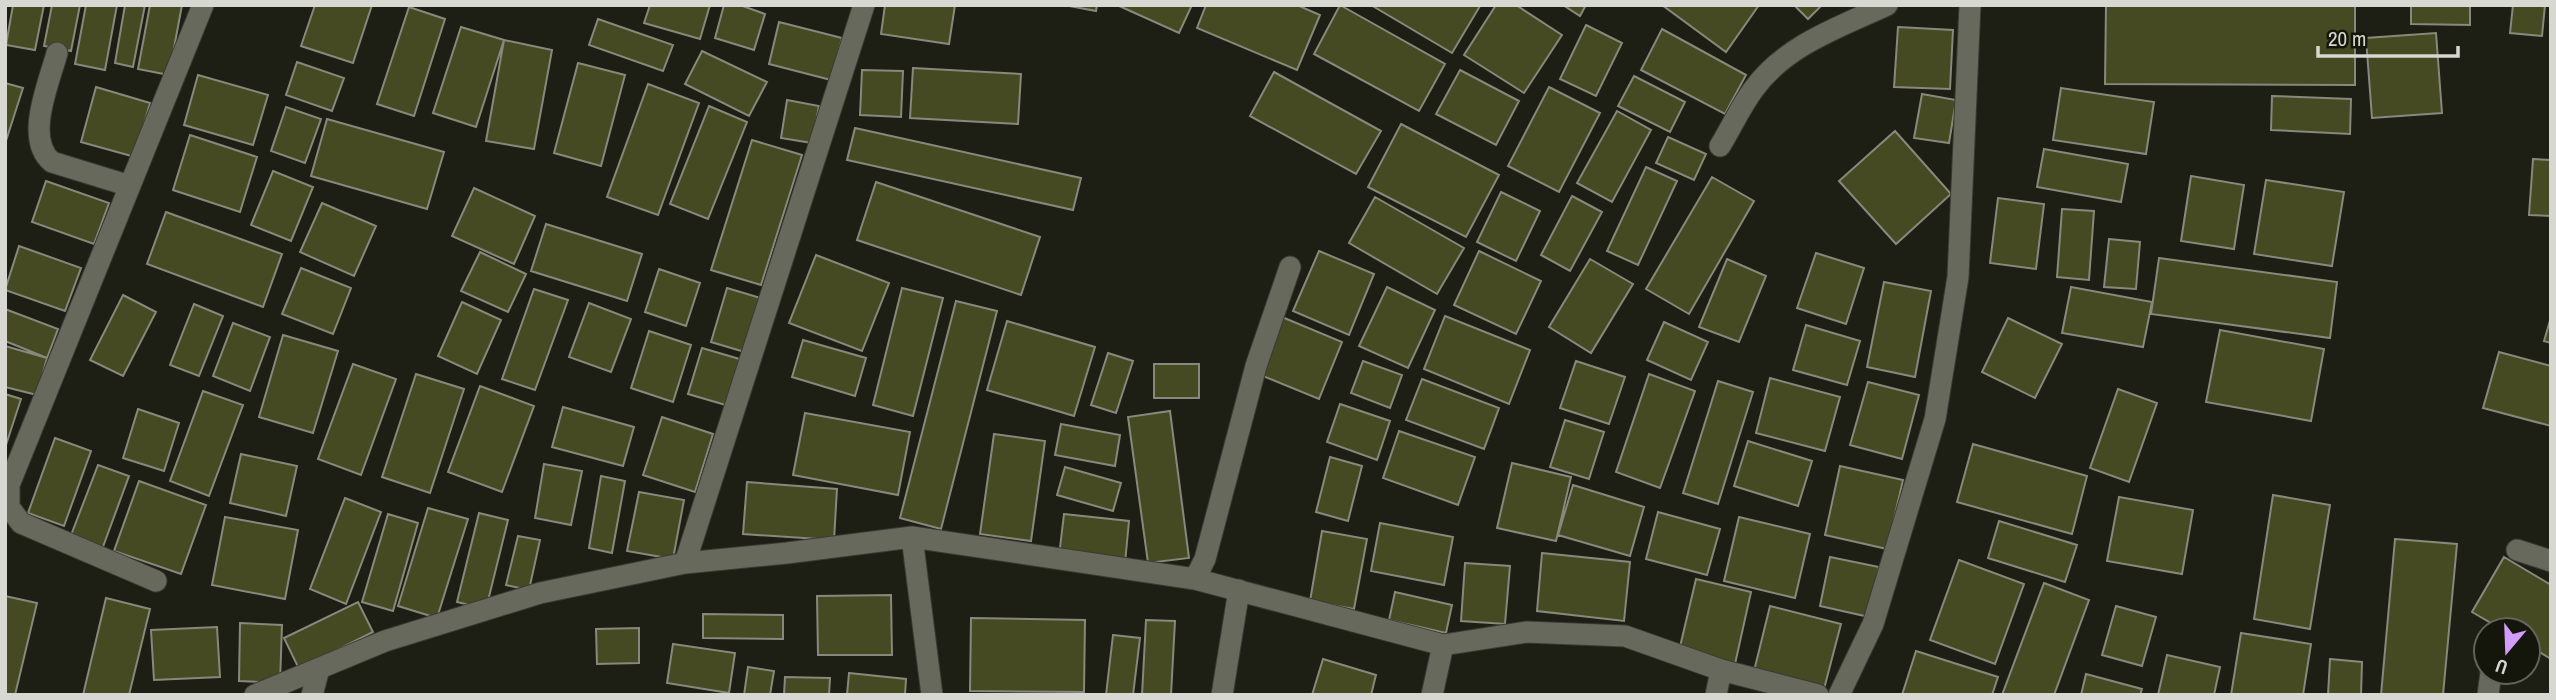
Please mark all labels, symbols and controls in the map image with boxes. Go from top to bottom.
scale bar [2318,14,2458,58]
text: 20 m [2328,24,2366,53]
north arrow [2472,616,2542,686]
text: U [2492,653,2511,681]

